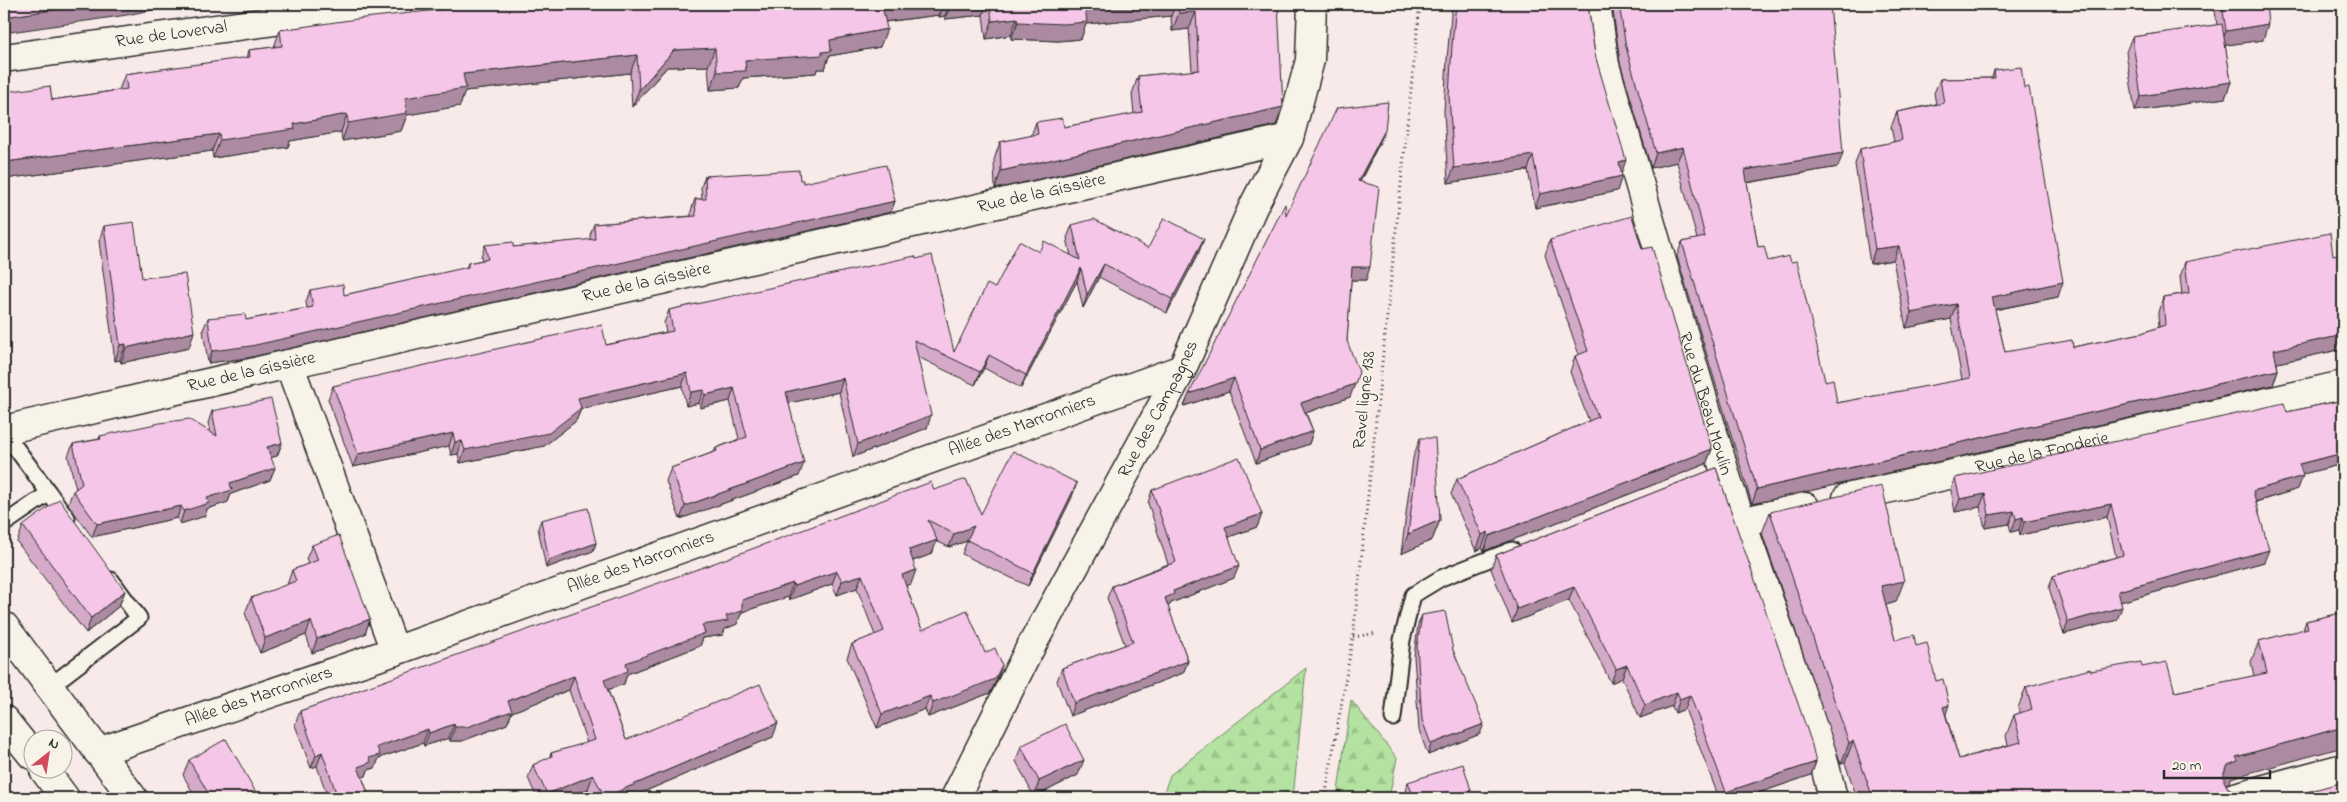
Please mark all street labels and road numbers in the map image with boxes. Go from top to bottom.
street label: Rue de Loverval [114,15,229,56]
street label: Rue de la Gissière [975,167,1109,221]
street label: Rue de la Gissière [580,256,714,310]
street label: Rue du Beau Moulin [1671,329,1738,479]
street label: Rue des Campagnes [1112,337,1206,483]
street label: Rue de la Gissière [185,345,319,400]
street label: Ravel ligne 138 [1347,349,1384,450]
street label: Allée des Marronniers [945,388,1099,465]
street label: Rue de la Fonderie [1973,426,2112,481]
street label: Allée des Marronniers [564,525,718,601]
street label: Allée des Marronniers [182,660,336,734]

